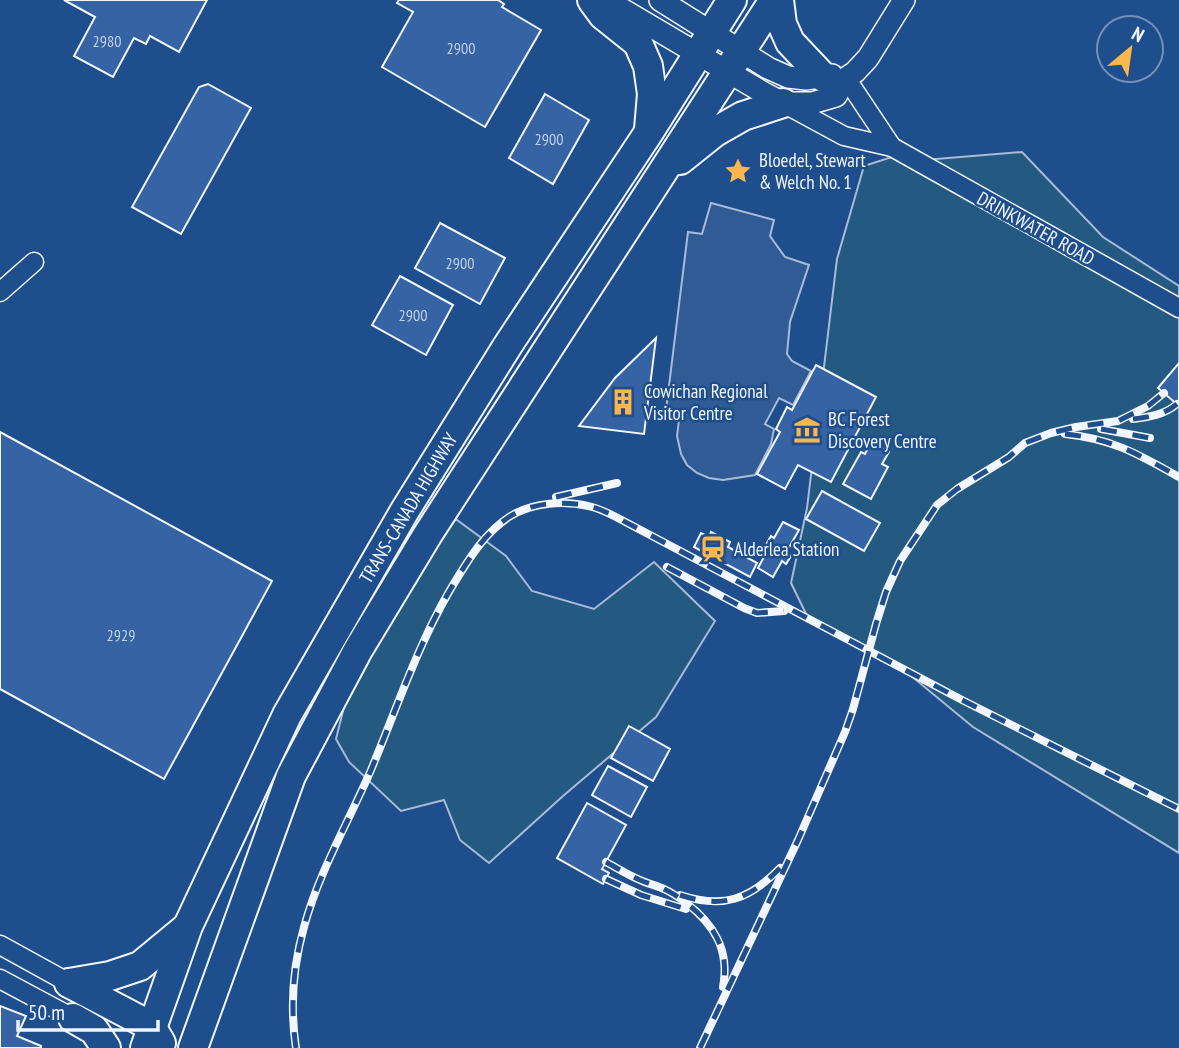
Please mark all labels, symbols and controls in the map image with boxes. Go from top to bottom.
north arrow [1095,14,1165,84]
text: N [1128,21,1149,47]
house number: 2980 [93,31,121,51]
house number: 2900 [447,38,475,58]
house number: 2900 [535,129,563,149]
place label: Bloedel, Stewart & Welch No. 1 [759,148,867,194]
place icon: Bloedel, Stewart & Welch No. 1 [723,156,753,186]
street label: DRINKWATER ROAD [973,186,1099,270]
house number: 2900 [446,253,474,273]
house number: 2900 [399,305,427,325]
place label: Cowichan Regional Visitor Centre [643,379,768,425]
building icon: Cowichan Regional Visitor Centre [608,387,638,417]
place label: BC Forest Discovery Centre [828,407,937,453]
museum icon: BC Forest Discovery Centre [792,415,822,445]
street label: TRANS-CANADA HIGHWAY [354,428,463,588]
station icon: Alderlea Station [698,534,728,564]
place label: Alderlea Station [734,537,839,561]
house number: 2929 [107,625,135,645]
scale bar [18,988,158,1032]
text: 50 m [28,999,65,1026]

